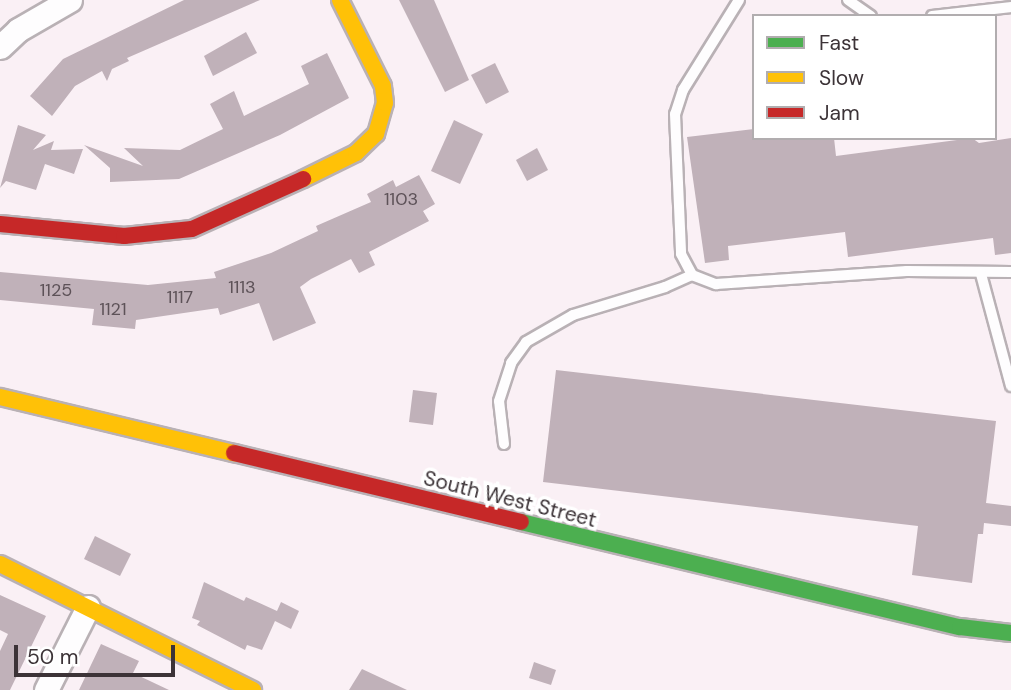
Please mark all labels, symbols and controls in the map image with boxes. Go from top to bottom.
legend [752,14,997,140]
text: Fast [819,29,859,57]
text: Slow [819,64,864,92]
text: Jam [819,99,860,127]
house number: 1103 [384,188,418,210]
house number: 1113 [228,276,256,298]
house number: 1125 [40,279,72,301]
house number: 1117 [167,286,193,308]
house number: 1121 [99,298,127,320]
street label: South West Street [421,465,599,533]
scale bar [18,630,178,674]
text: 50 m [27,643,78,671]

